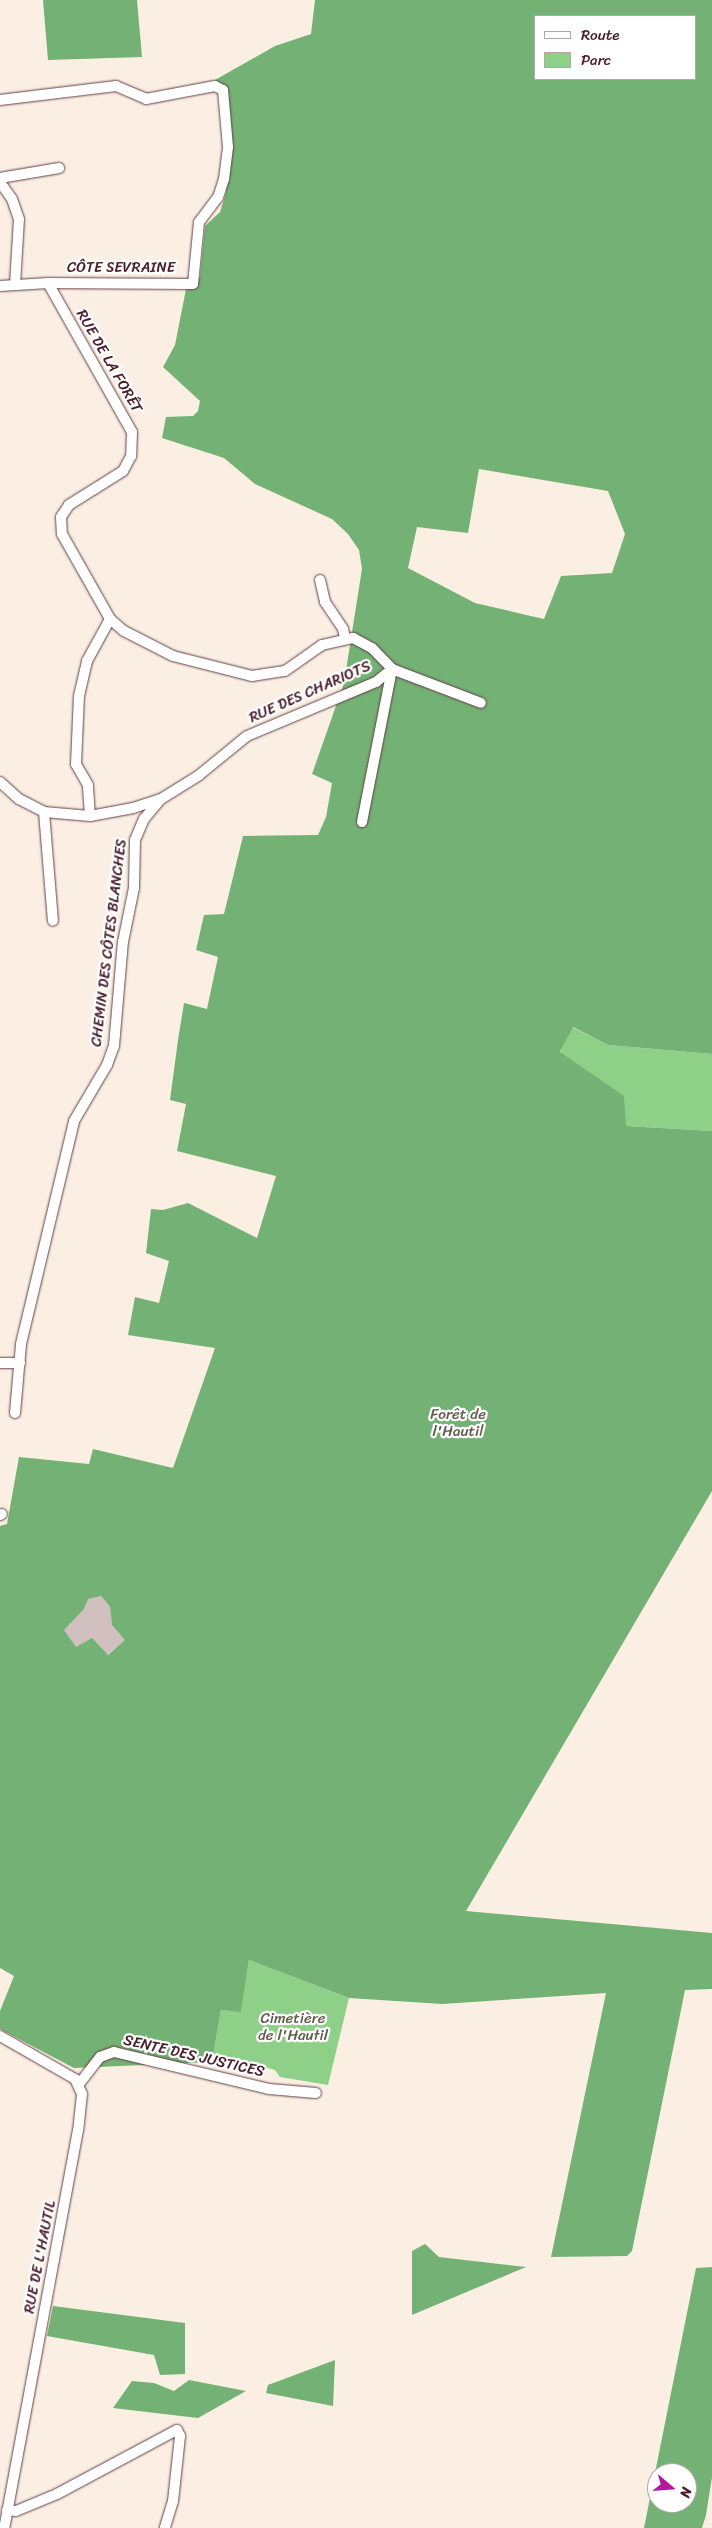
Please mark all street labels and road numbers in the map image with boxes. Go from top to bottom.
street label: CÔTE SEVRAINE [67,259,175,277]
street label: RUE DE LA FORÊT [72,306,146,416]
street label: RUE DES CHARIOTS [246,657,374,727]
street label: CHEMIN DES CÔTES BLANCHES [87,838,131,1048]
street label: SENTE DES JUSTICES [122,2031,266,2081]
street label: RUE DE L'HAUTIL [20,2199,60,2315]

